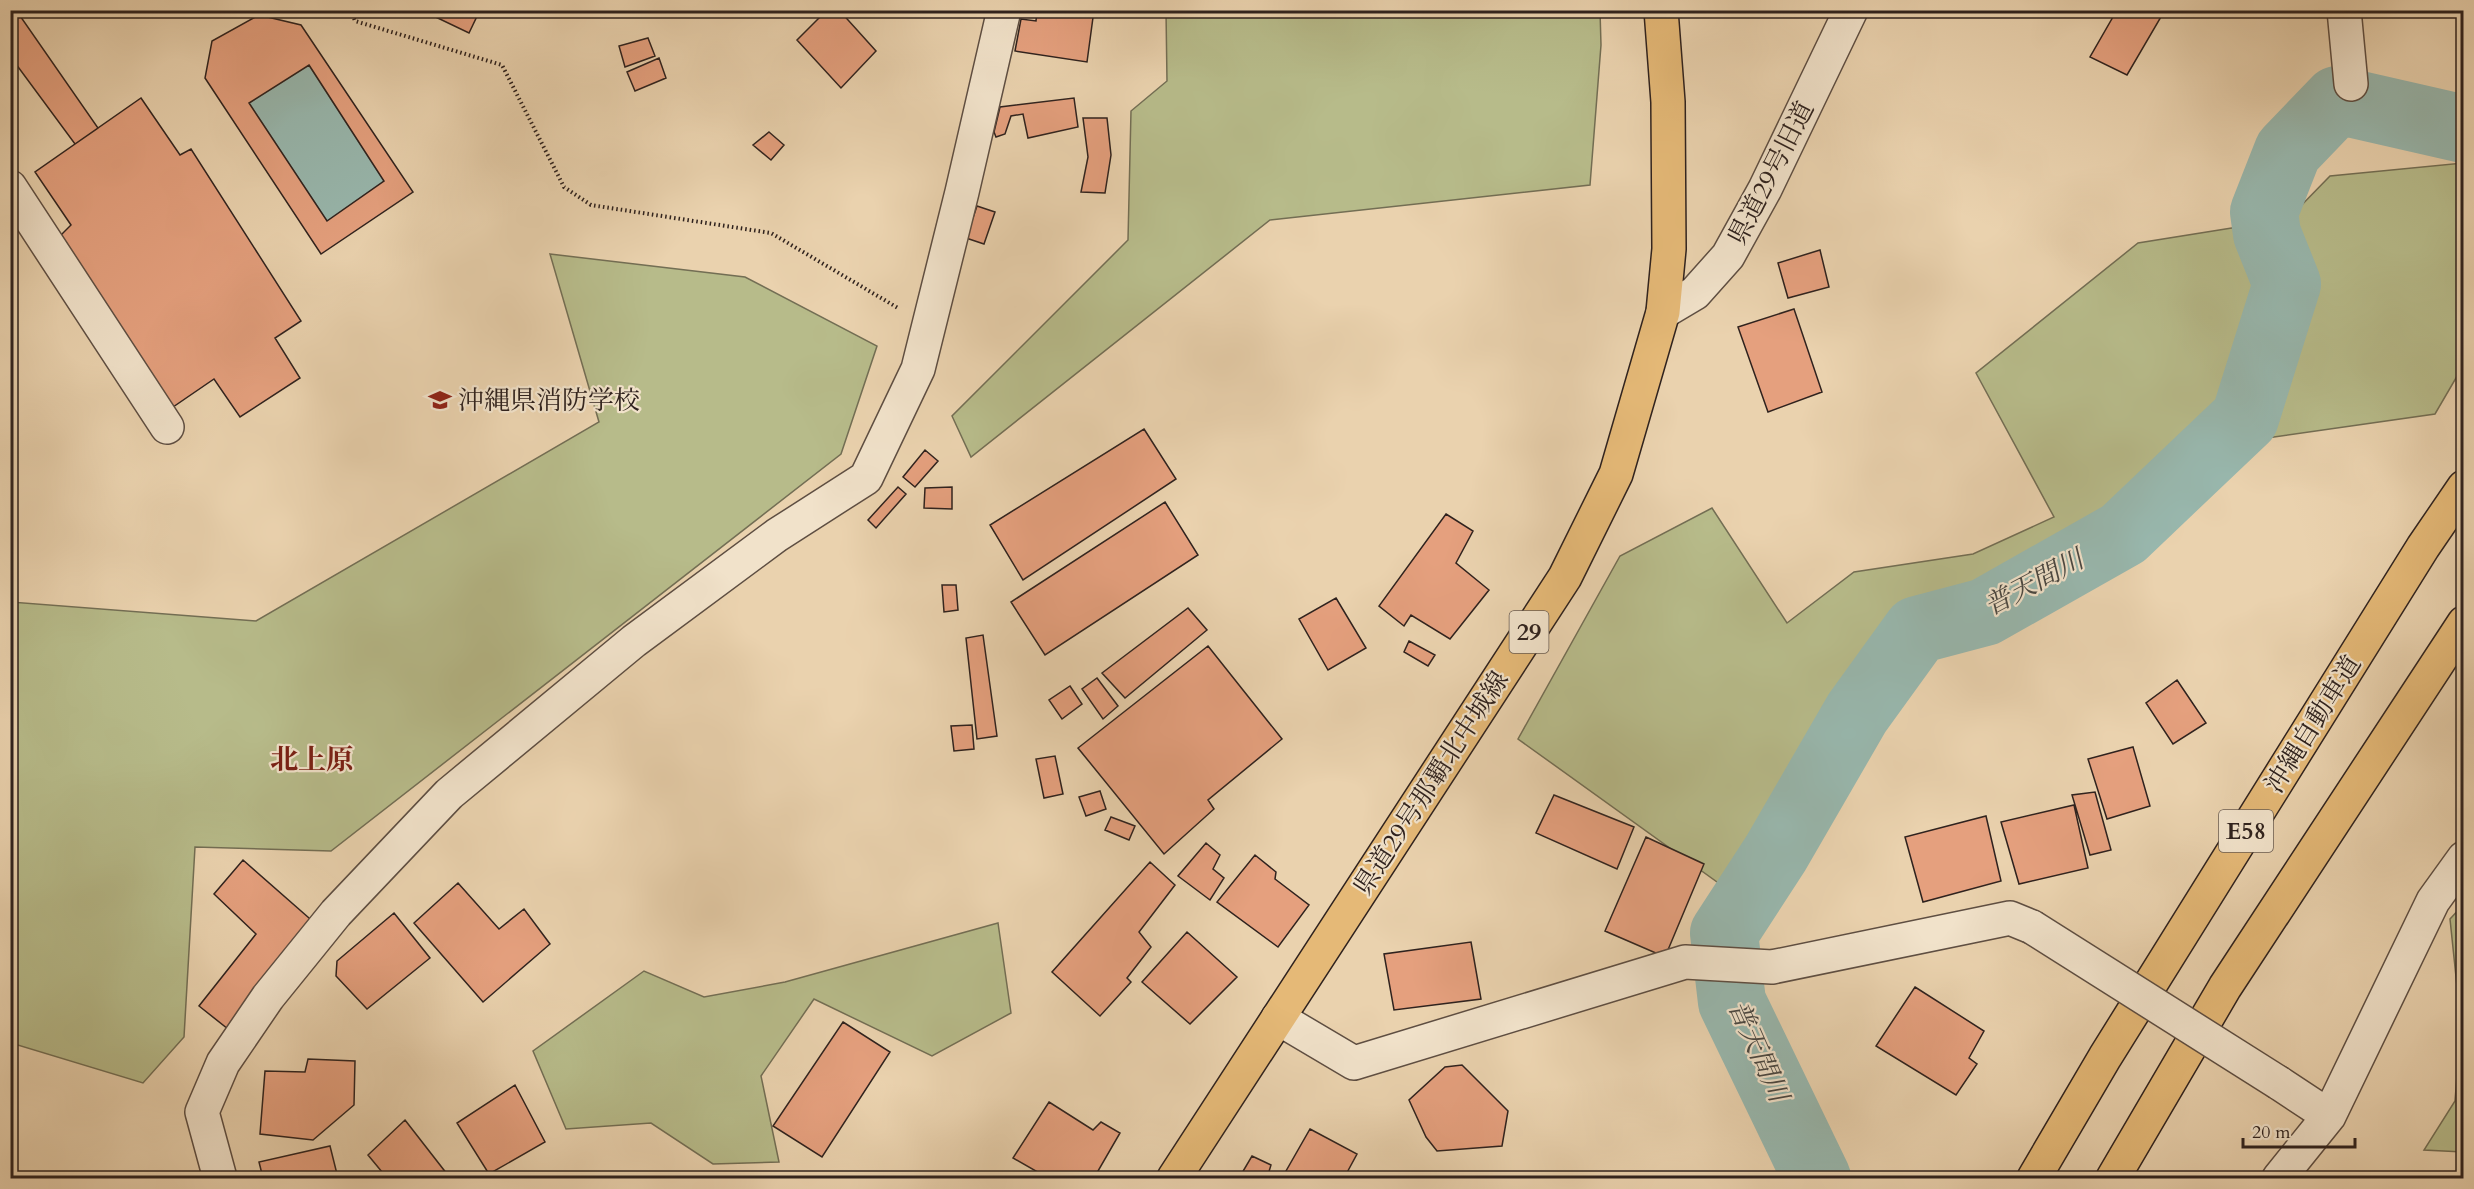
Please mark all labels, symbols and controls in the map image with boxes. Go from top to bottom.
street label: 県道29号旧道 [1720,95,1822,251]
place label: 沖縄県消防学校 [458,383,640,418]
school or university icon: 沖縄県消防学校 [427,387,453,413]
water label: 普天間川 [1978,540,2093,625]
road number: 29 [1510,611,1549,653]
street label: 沖縄自動車道 [2257,649,2369,799]
street label: 県道29号那覇北中城線 [1345,664,1517,902]
district label: 北上原 [270,741,354,779]
road number: E58 [2219,810,2273,852]
water label: 普天間川 [1719,994,1798,1111]
scale bar [2243,1111,2356,1149]
text: 20 m [2252,1120,2291,1145]

